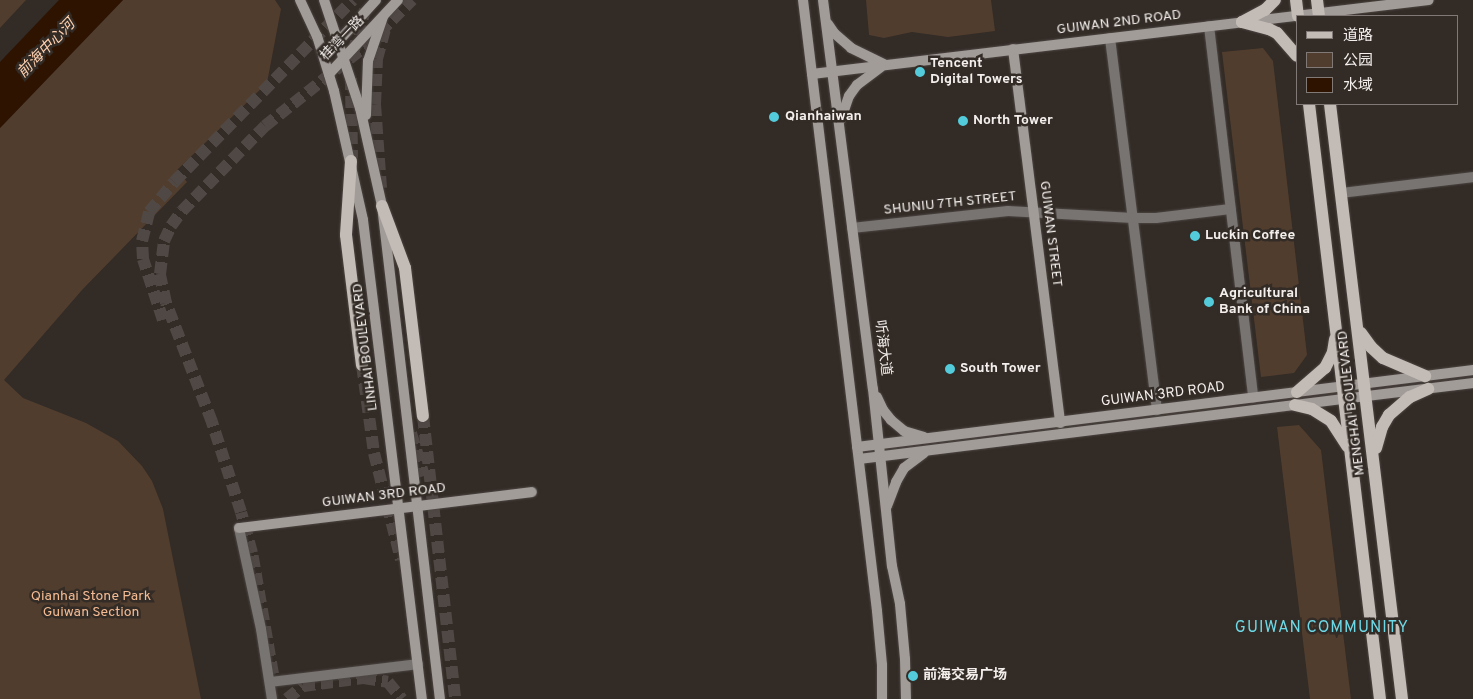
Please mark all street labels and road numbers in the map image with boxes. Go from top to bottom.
street label: GUIWAN 2ND ROAD [1056,7,1182,39]
street label: 桂湾一路 [318,13,368,65]
street label: GUIWAN STREET [1035,180,1065,288]
street label: SHUNIU 7TH STREET [883,189,1017,219]
street label: LINHAI BOULEVARD [350,282,382,412]
street label: 听海大道 [870,319,894,377]
street label: MENGHAI BOULEVARD [1335,330,1369,476]
street label: GUIWAN 3RD ROAD [1100,379,1226,411]
street label: GUIWAN 3RD ROAD [321,480,447,512]

